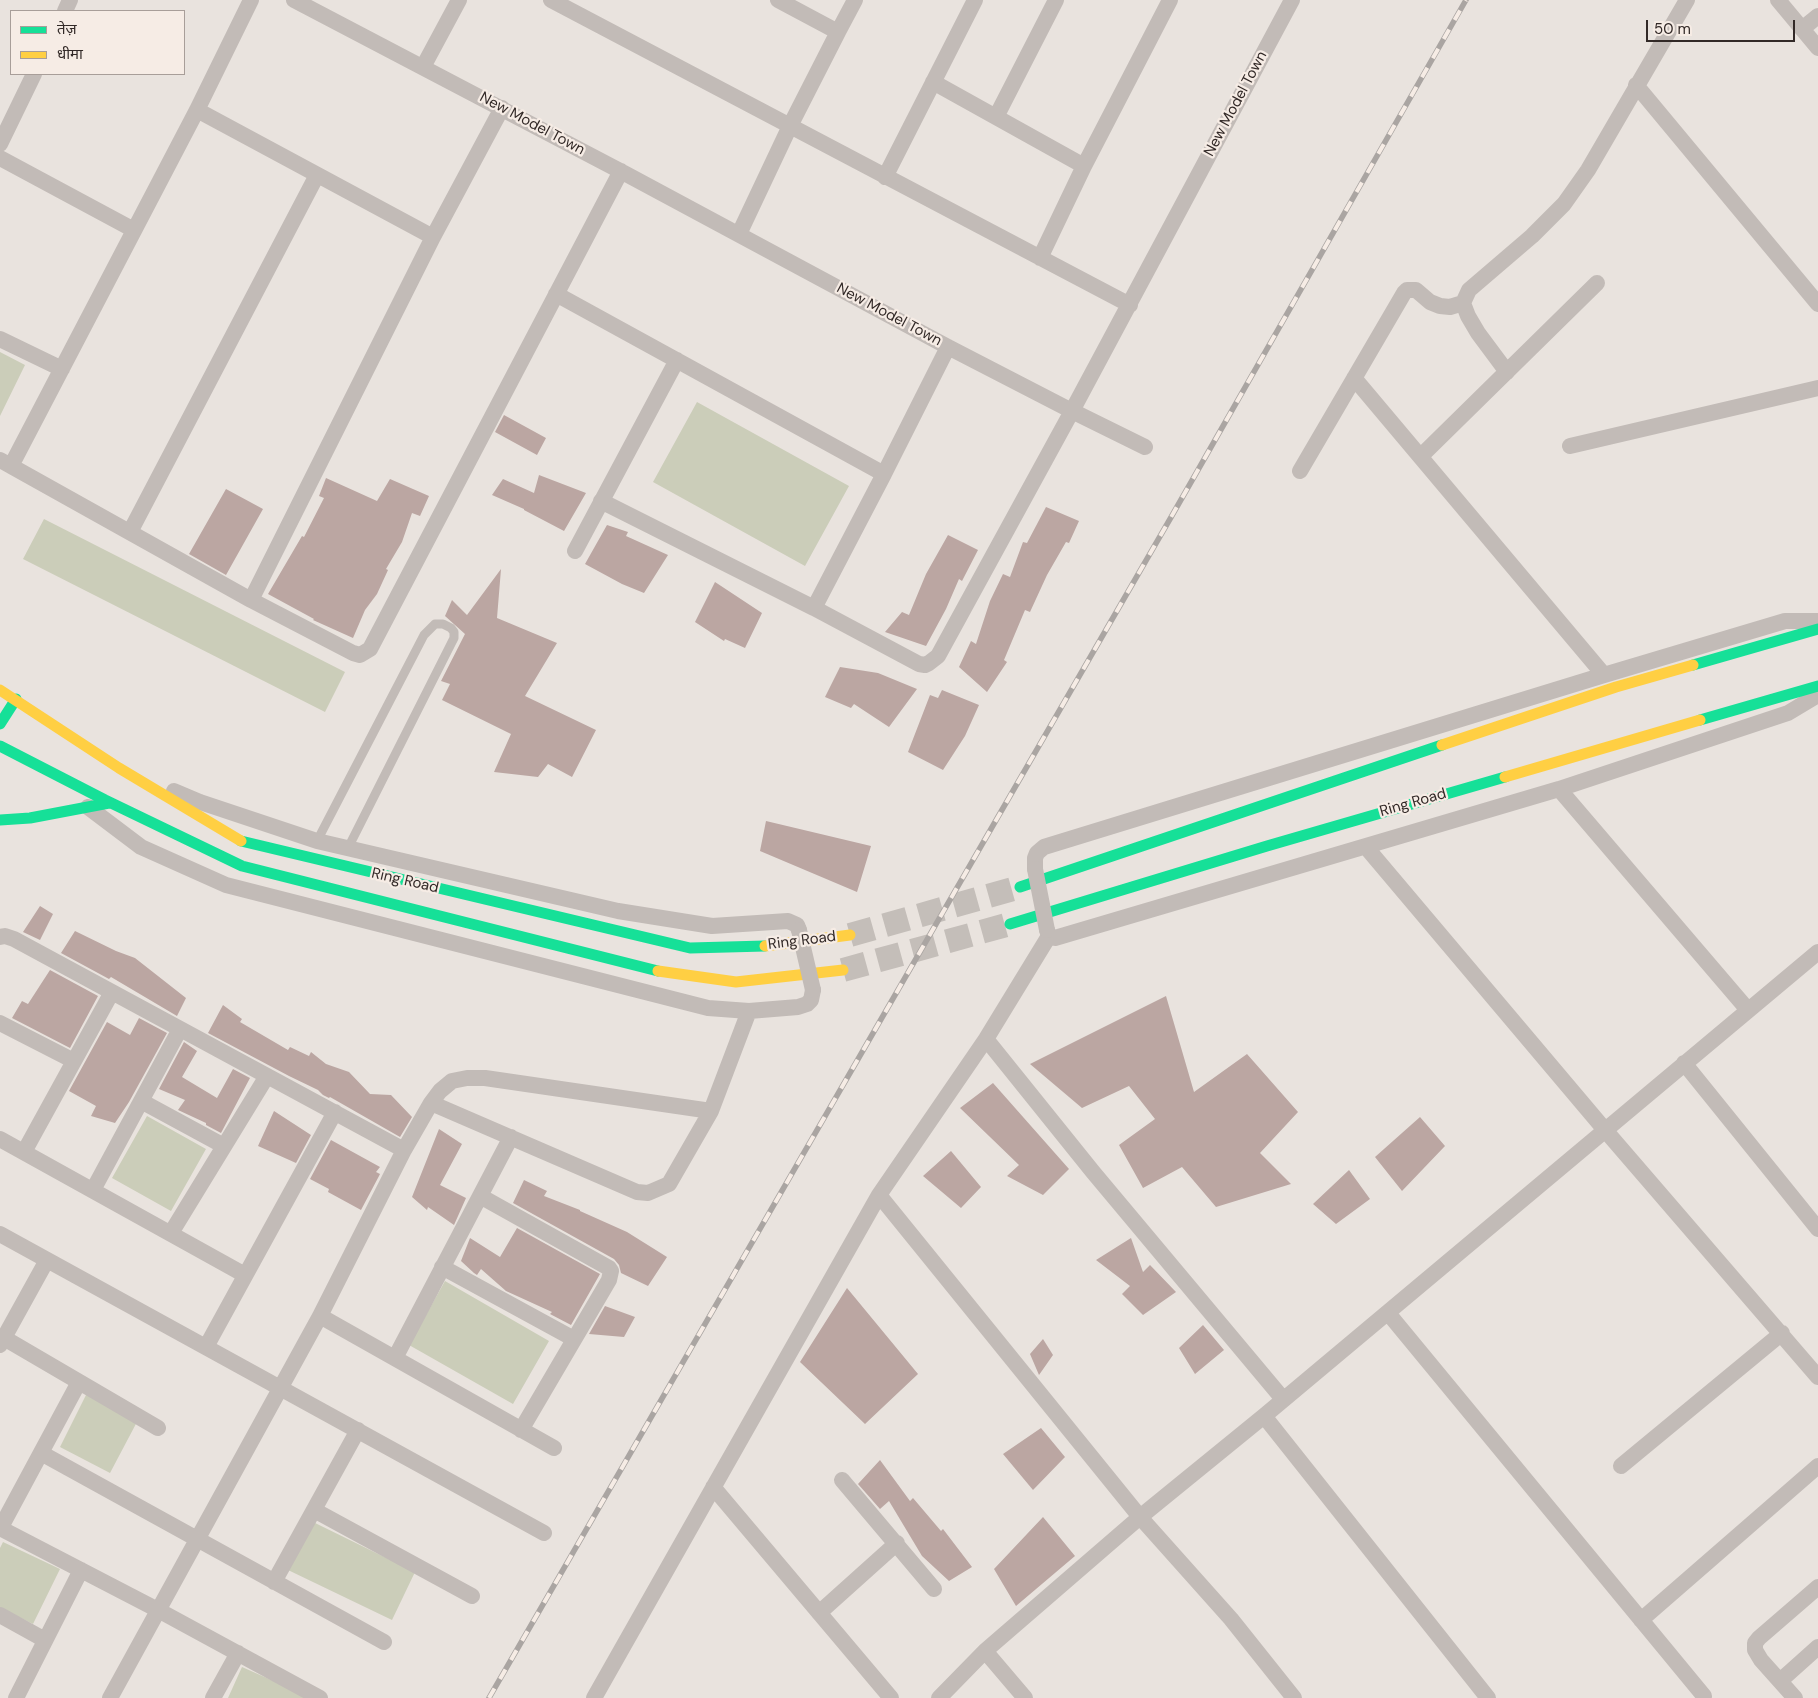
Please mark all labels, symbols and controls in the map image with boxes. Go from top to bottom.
legend [10,10,185,75]
scale bar [1648,10,1797,42]
text: तेज़ [57,19,77,39]
text: 50 m [1654,19,1691,39]
text: धीमा [57,44,83,64]
street label: New Model Town [1201,48,1271,160]
street label: New Model Town [476,89,588,159]
street label: New Model Town [833,280,945,350]
street label: Ring Road [1378,785,1448,821]
street label: Ring Road [370,865,440,897]
street label: Ring Road [767,928,837,954]

